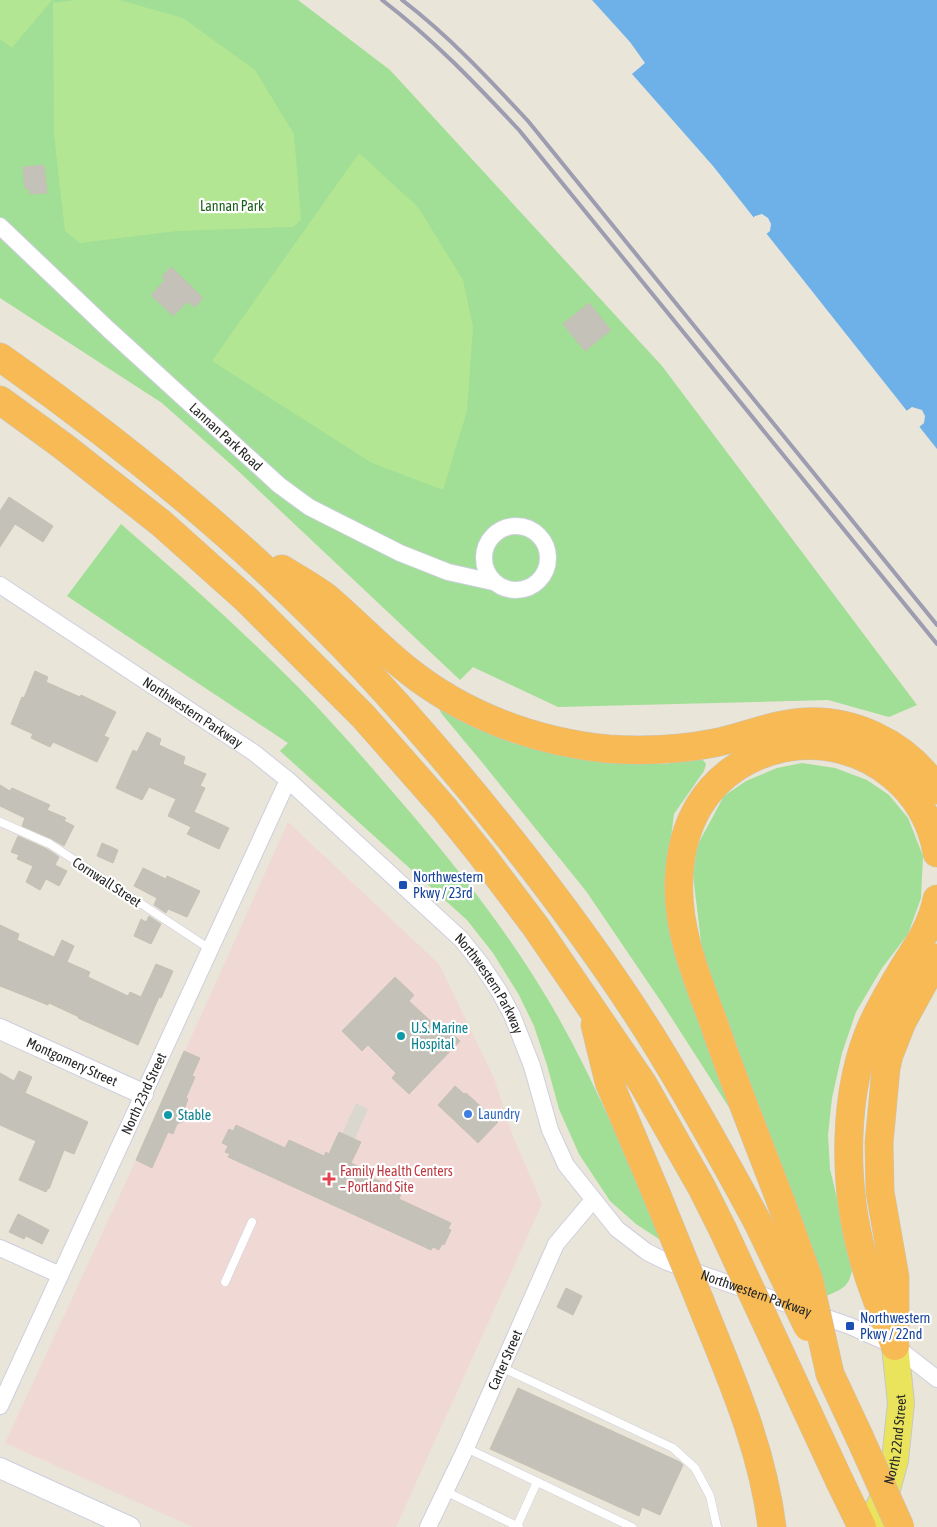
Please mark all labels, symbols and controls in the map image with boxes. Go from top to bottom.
park label: Lannan Park [200,198,264,214]
street label: Lannan Park Road [186,399,266,474]
street label: Northwestern Parkway [140,674,246,751]
street label: Cornwall Street [70,854,144,910]
place label: Northwestern Pkwy / 23rd [413,869,483,901]
marker: Northwestern Pkwy / 23rd [397,879,409,891]
street label: Northwestern Parkway [452,930,527,1036]
place label: U.S. Marine Hospital [411,1020,468,1052]
marker: U.S. Marine Hospital [395,1030,407,1042]
street label: Montgomery Street [24,1034,120,1089]
street label: North 23rd Street [118,1050,169,1137]
place label: Laundry [478,1106,520,1122]
place label: Stable [178,1107,211,1123]
marker: Laundry [462,1108,474,1120]
marker: Stable [162,1109,174,1121]
place label: Family Health Centers – Portland Site [340,1163,453,1195]
marker: Family Health Centers – Portland Site [322,1172,336,1186]
street label: Northwestern Parkway [699,1266,814,1320]
place label: Northwestern Pkwy / 22nd [860,1310,930,1342]
marker: Northwestern Pkwy / 22nd [844,1320,856,1332]
street label: Carter Street [485,1327,525,1392]
street label: North 22nd Street [881,1394,909,1486]

